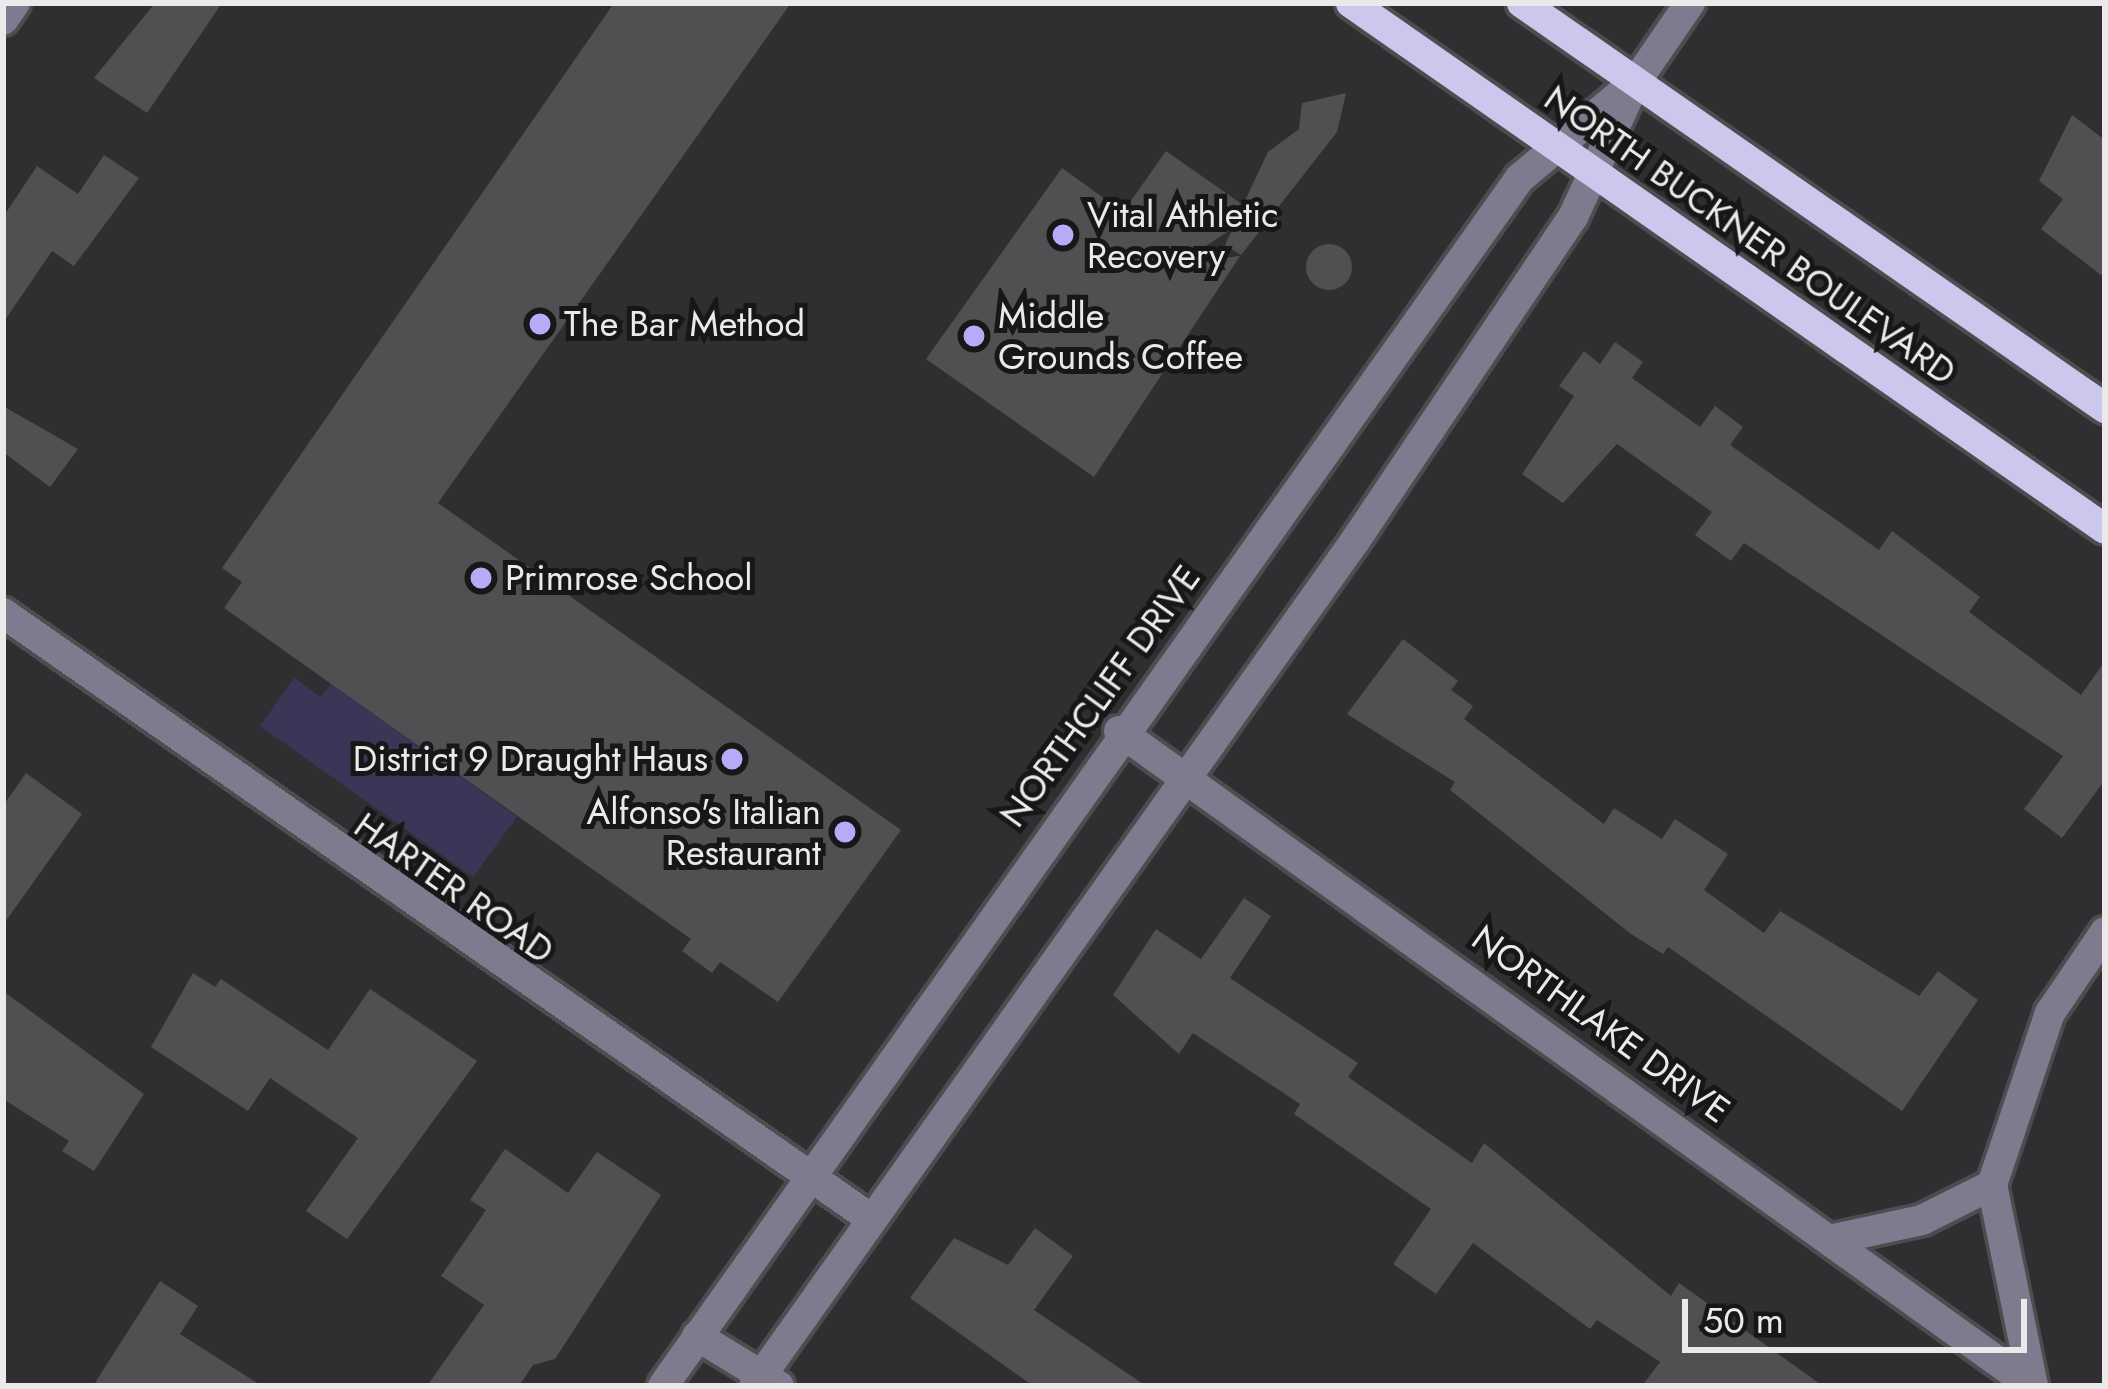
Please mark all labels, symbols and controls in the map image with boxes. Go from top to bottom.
street label: NORTH BUCKNER BOULEVARD [1536,76,1964,394]
place label: Vital Athletic Recovery [1087,192,1278,277]
marker: Vital Athletic Recovery [1050,222,1076,248]
place label: Middle Grounds Coffee [998,293,1243,378]
place label: The Bar Method [564,302,805,346]
marker: The Bar Method [527,311,553,337]
marker: Middle Grounds Coffee [961,323,987,349]
place label: Primrose School [505,556,753,600]
street label: NORTHCLIFF DRIVE [991,557,1209,835]
marker: Primrose School [468,565,494,591]
place label: District 9 Draught Haus [353,737,708,781]
marker: District 9 Draught Haus [719,746,745,772]
place label: Alfonso's Italian Restaurant [586,789,821,874]
street label: HARTER ROAD [346,804,562,972]
marker: Alfonso's Italian Restaurant [832,819,858,845]
street label: NORTHLAKE DRIVE [1464,916,1738,1132]
scale bar [1688,1275,2033,1349]
text: 50 m [1703,1294,1784,1346]

